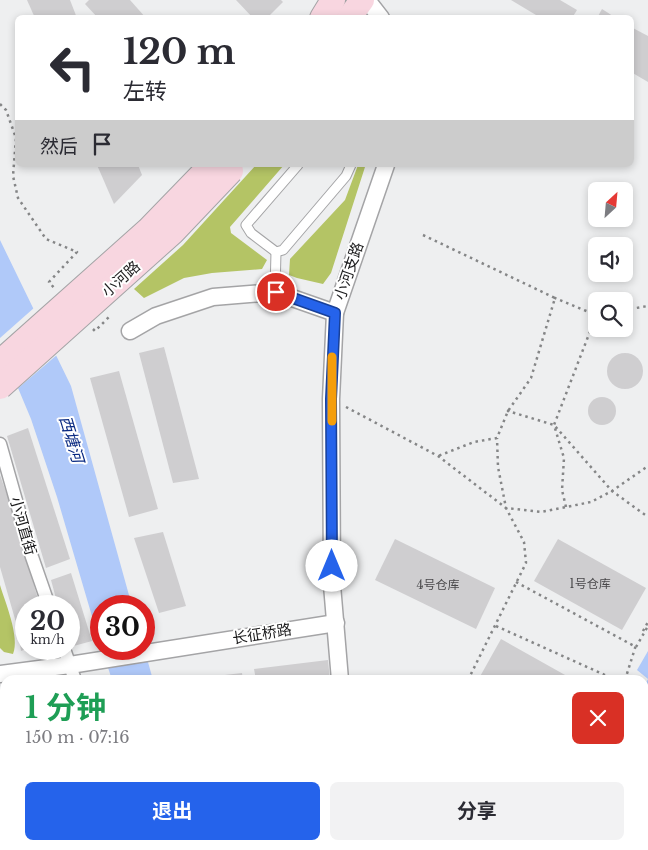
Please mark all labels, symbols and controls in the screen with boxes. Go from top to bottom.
text: 120 m [123,30,236,73]
icon: left [40,35,105,100]
text: 左转 [123,78,167,105]
icon: arrive [88,130,116,158]
text: 然后 [40,135,78,158]
north arrow [588,182,632,228]
map controls [588,182,633,337]
button: sound [588,237,633,282]
street label: 小河支路 [330,239,367,302]
street label: 小河路 [98,257,144,301]
pin [255,271,297,313]
icon: arrive [262,278,290,306]
button: search [588,292,633,337]
water label: 西塘河 [55,413,89,468]
street label: 小河直街 [6,494,41,557]
position arrow [305,539,357,591]
house number: 1号仓库 [569,576,611,591]
house number: 4号仓库 [416,577,460,592]
speed limit sign: 30 [90,595,155,660]
text: 20 [30,606,65,637]
street label: 长征桥路 [231,619,293,648]
text: km/h [30,632,65,647]
text: 1 分钟 [25,689,106,726]
button: close [572,692,624,744]
text: 150 m · 07:16 [25,727,130,747]
button: 退出 [25,782,320,840]
button: 分享 [330,782,624,840]

